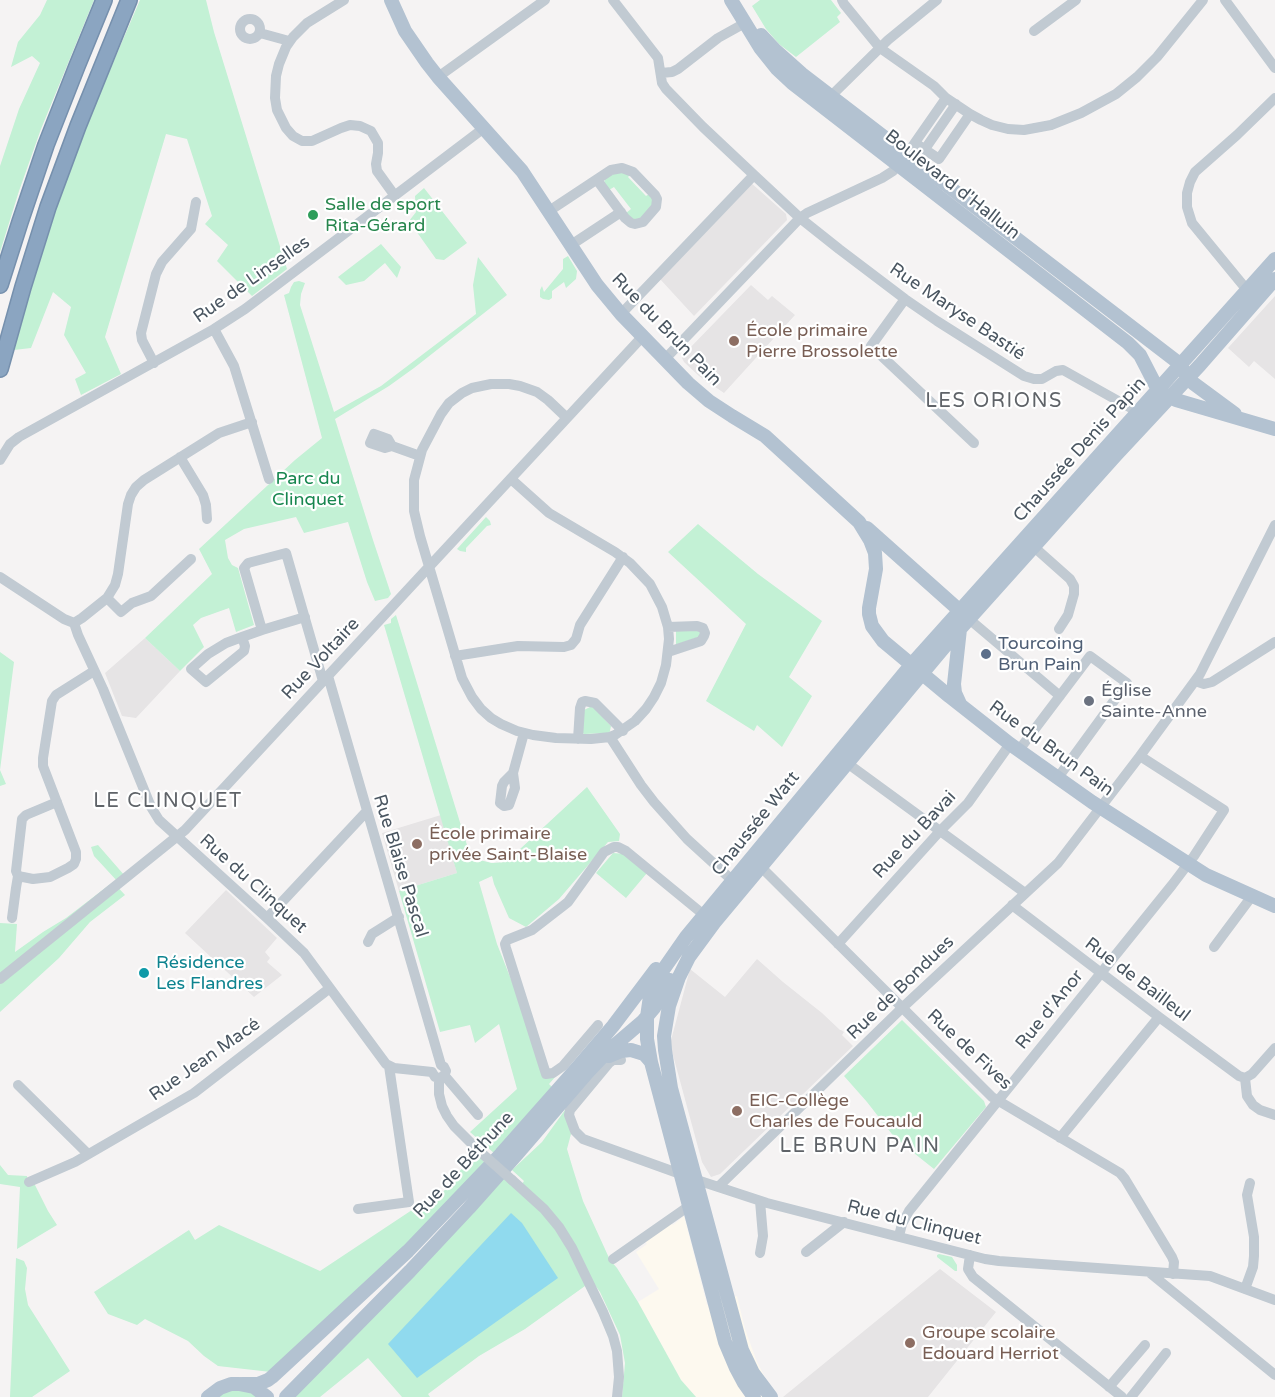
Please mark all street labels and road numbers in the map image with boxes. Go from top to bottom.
street label: Boulevard d'Halluin [880,126,1024,244]
street label: Rue de Linselles [190,232,314,328]
street label: Rue Maryse Bastié [885,259,1029,365]
street label: Rue du Brun Pain [607,269,725,391]
street label: Chaussée Denis Papin [1009,373,1151,527]
street label: Rue Voltaire [278,614,364,704]
street label: Rue du Brun Pain [985,697,1117,801]
street label: Chaussée Watt [707,767,805,881]
street label: Rue du Bavai [869,787,961,883]
street label: Rue Blaise Pascal [368,792,432,940]
street label: Rue du Clinquet [195,830,311,938]
street label: Rue de Bondues [843,931,959,1045]
street label: Rue de Bailleul [1080,933,1194,1027]
street label: Rue d'Anor [1011,966,1089,1054]
street label: Rue de Fives [922,1005,1016,1095]
street label: Rue Jean Macé [145,1014,265,1106]
street label: Rue de Béthune [409,1107,519,1223]
street label: Rue du Clinquet [845,1196,983,1250]

